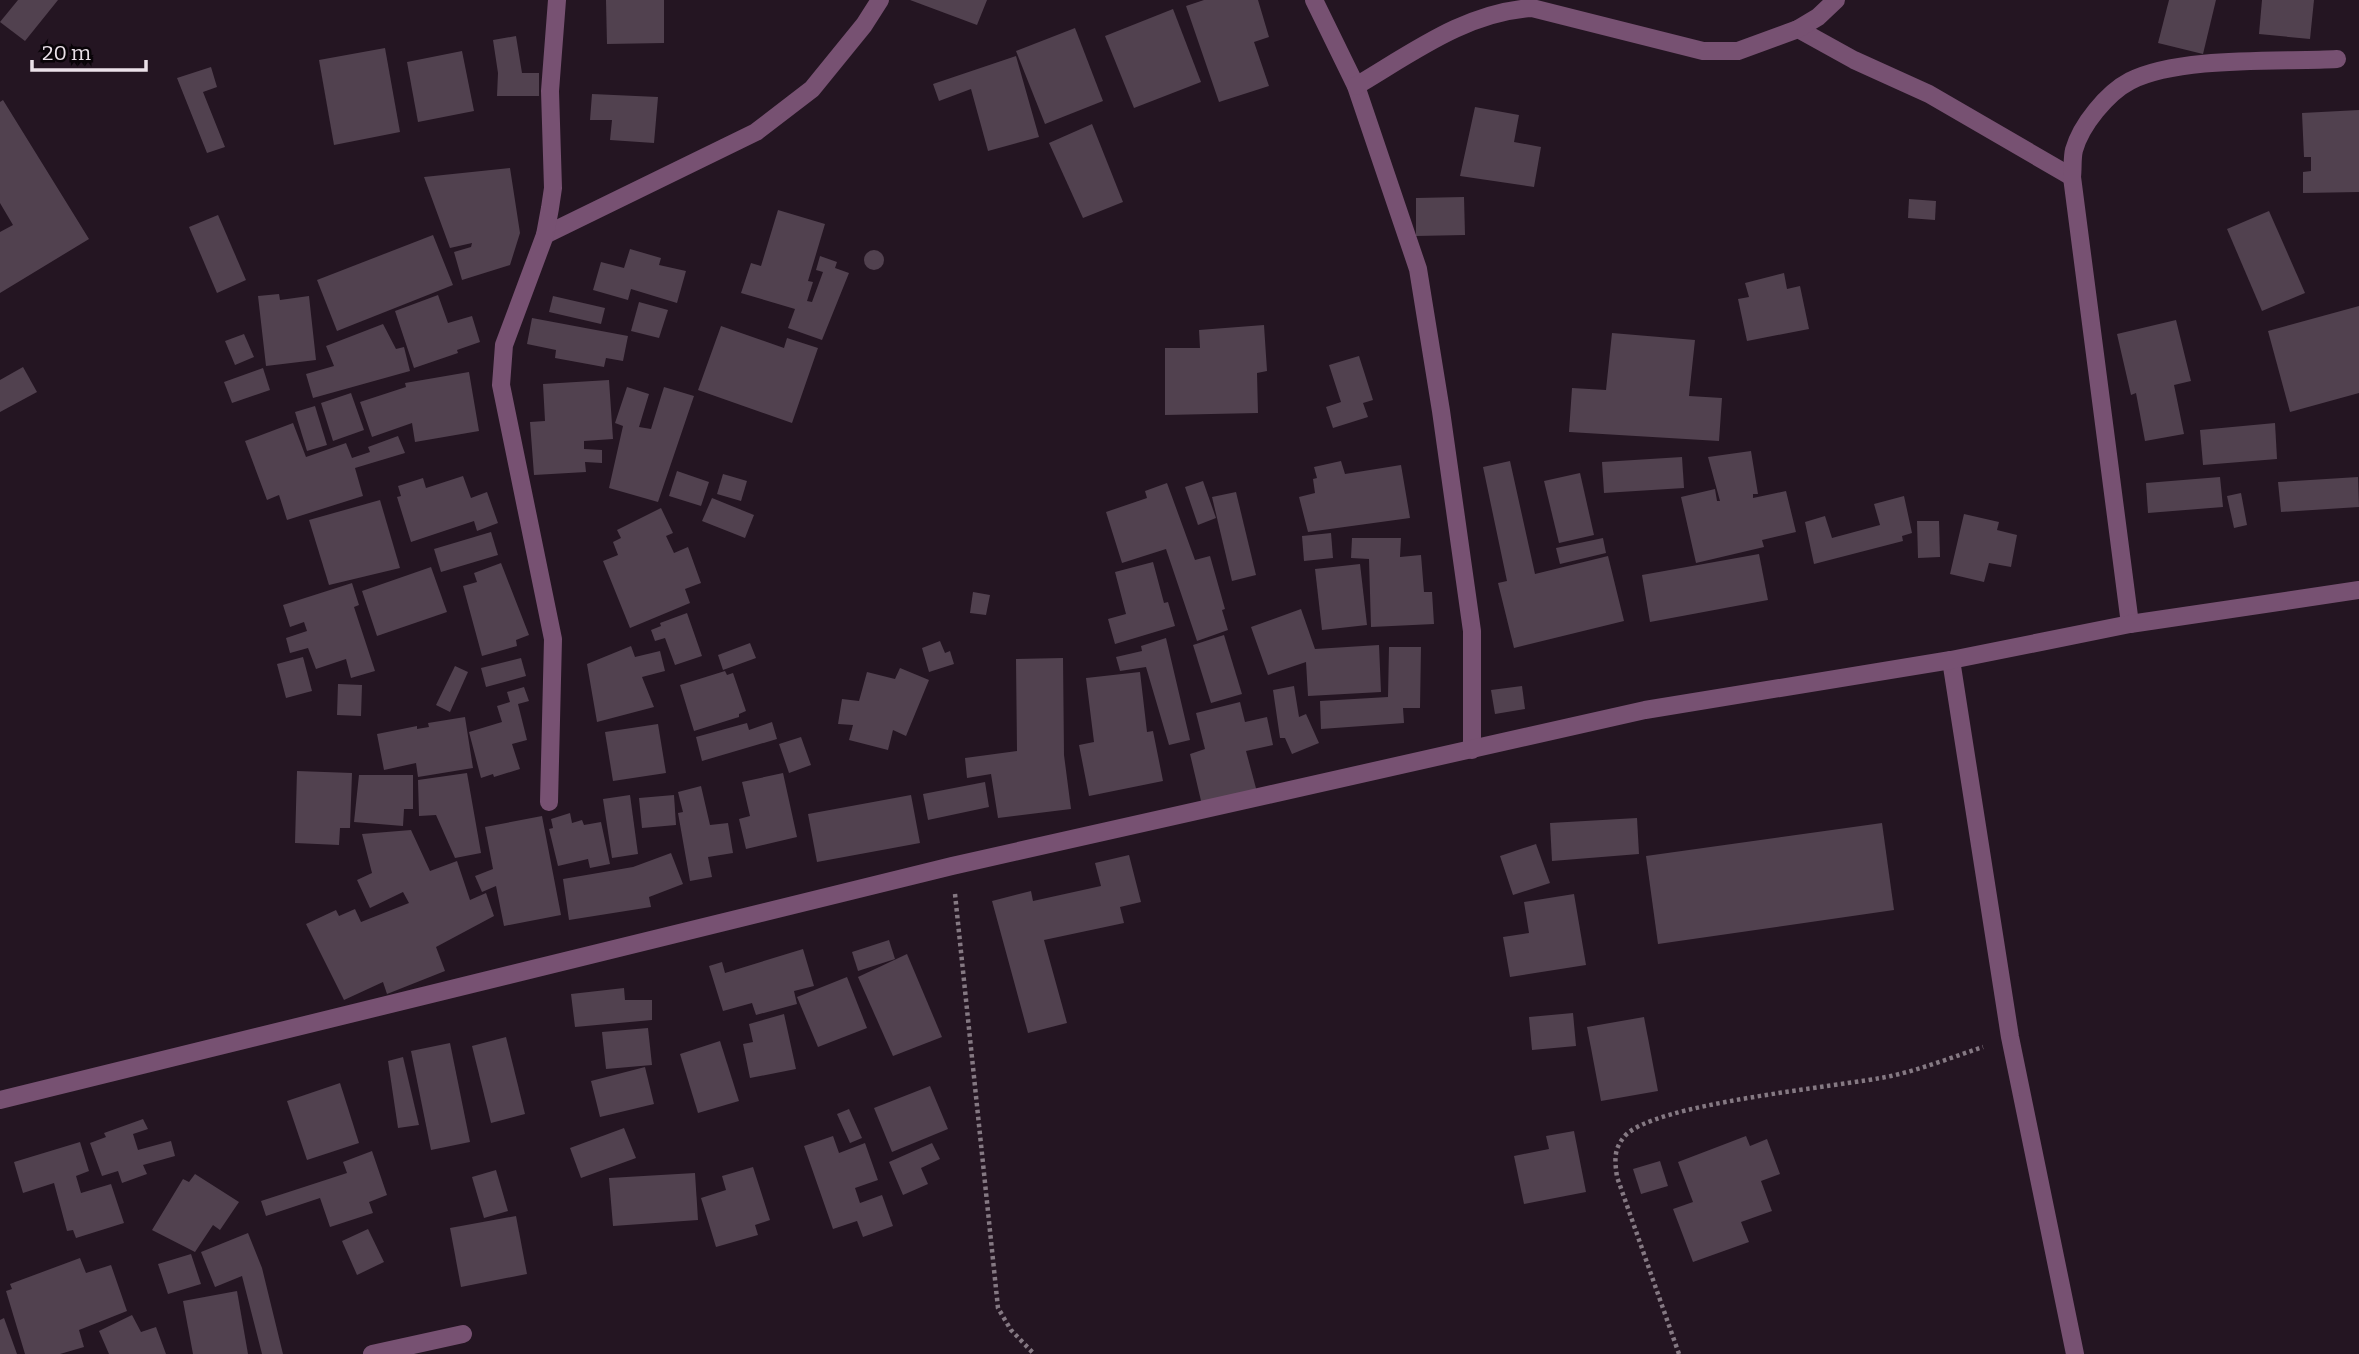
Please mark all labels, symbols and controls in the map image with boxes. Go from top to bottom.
scale bar [32,28,145,72]
text: 20 m [42,40,91,66]

